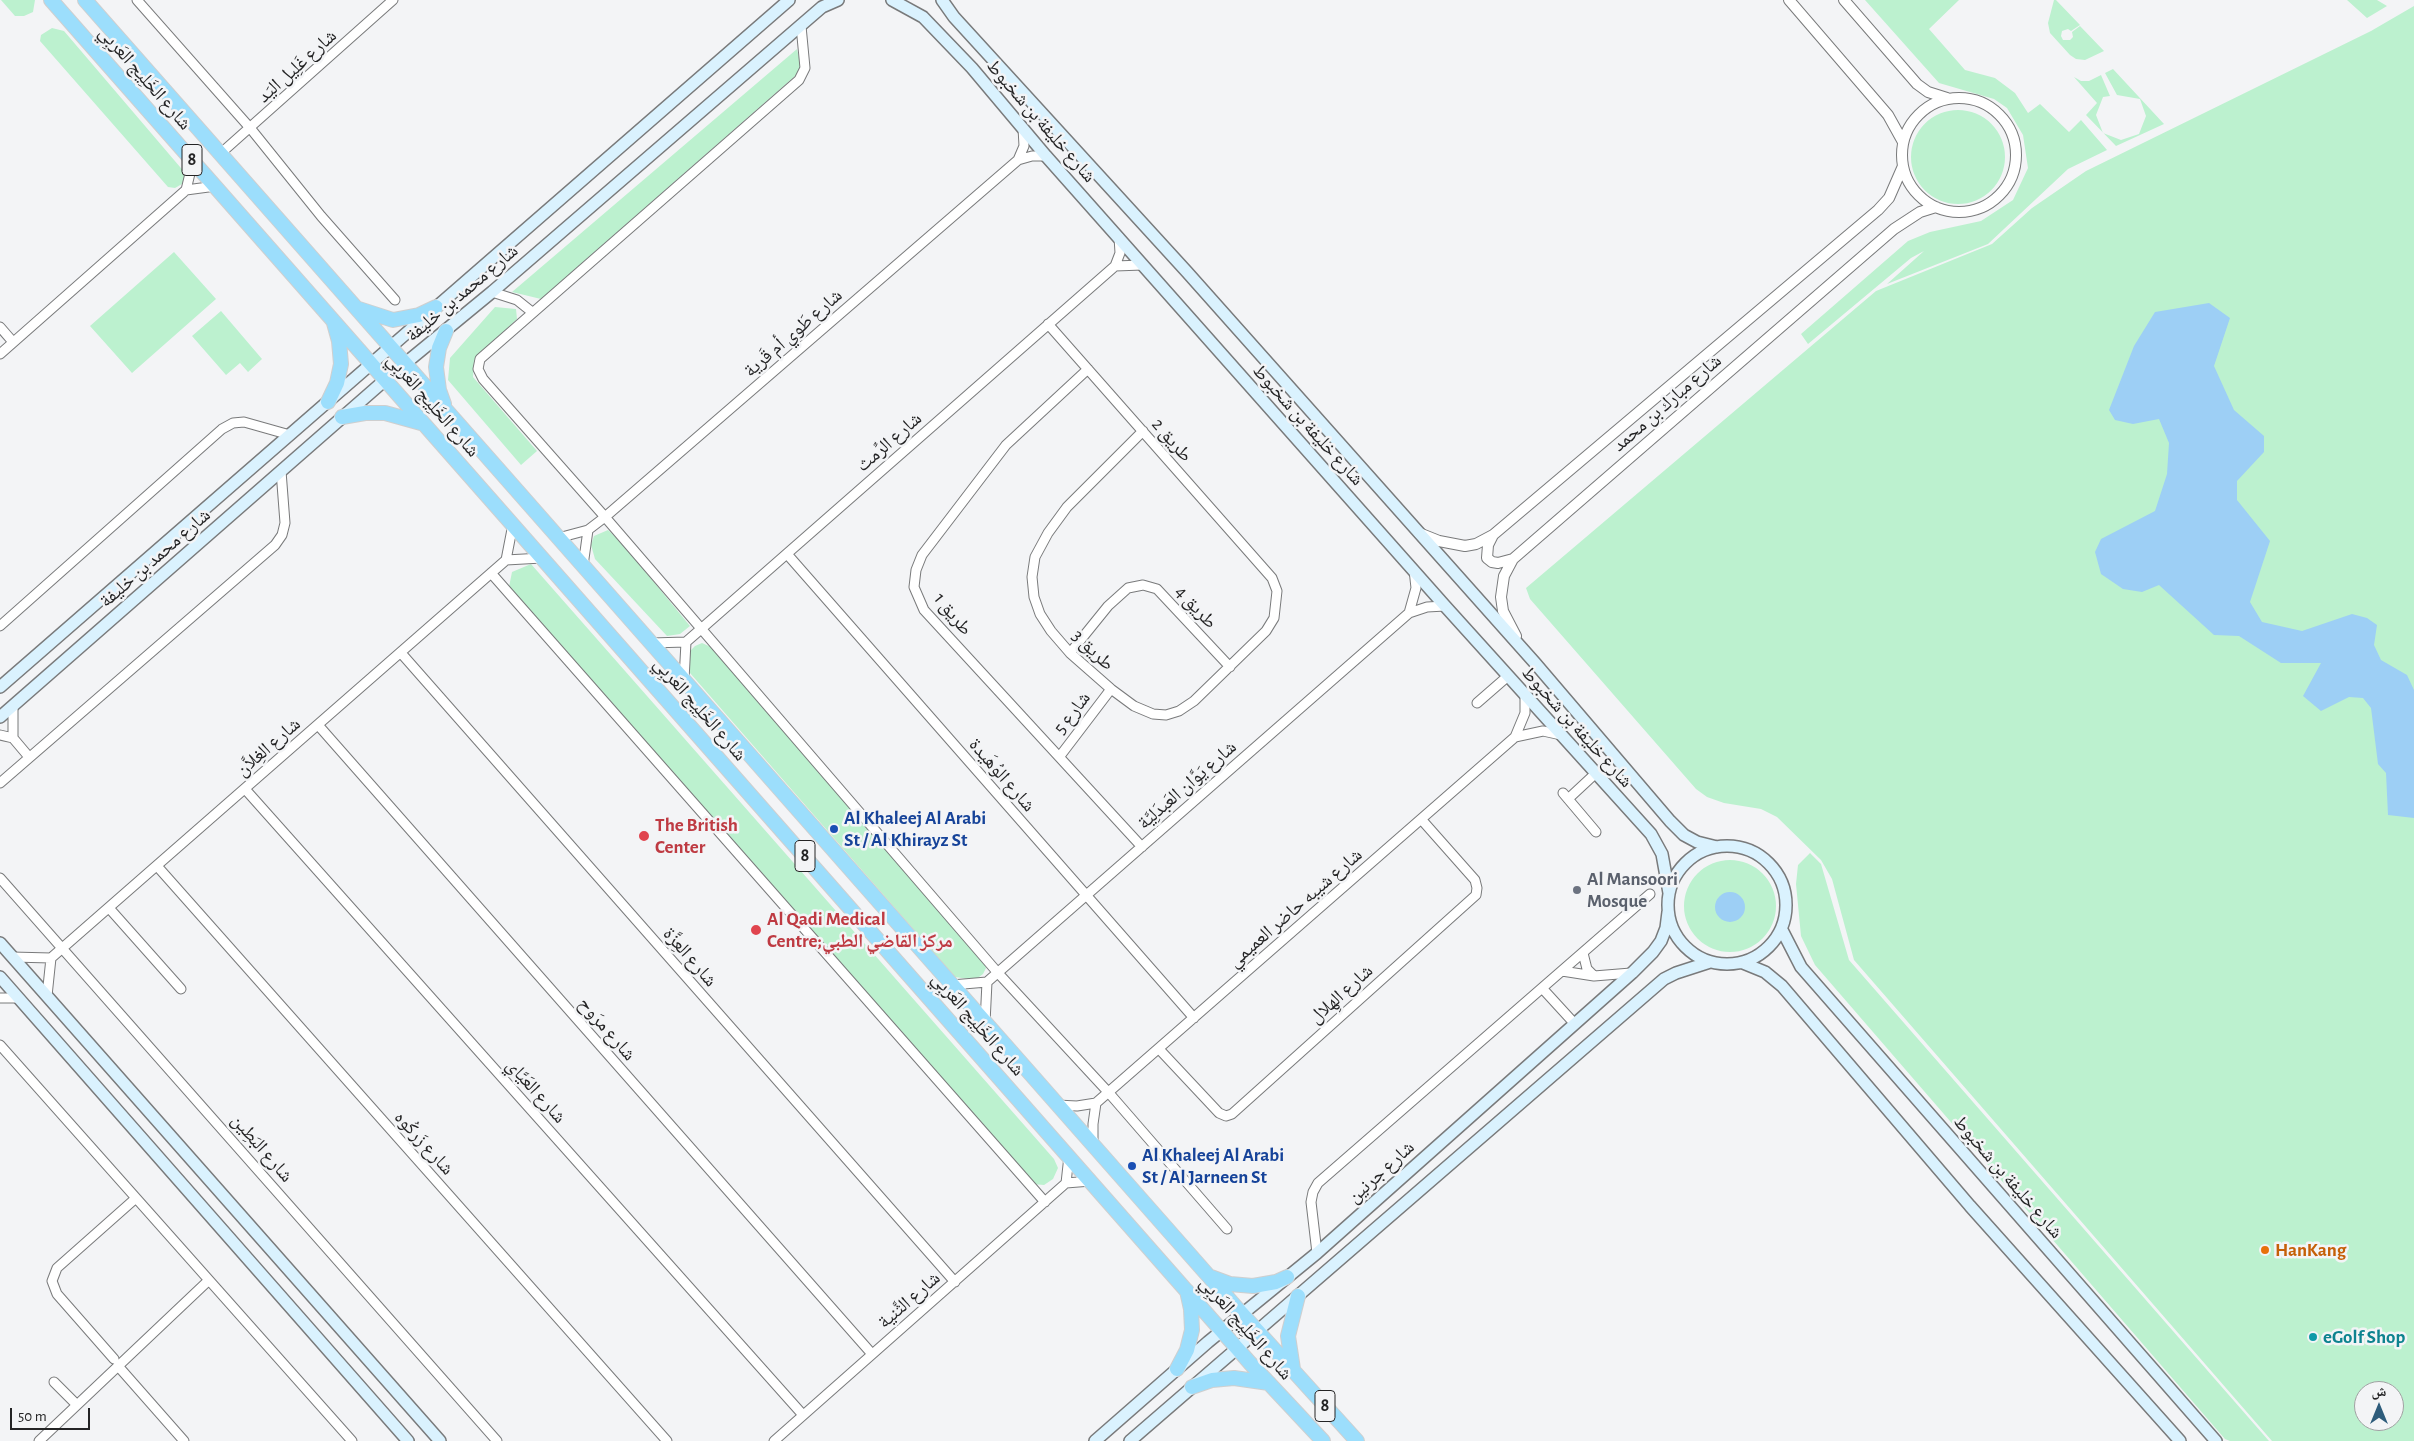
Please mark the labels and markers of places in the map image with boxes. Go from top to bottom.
place label: Al Khaleej Al Arabi St / Al Khirayz St [844,807,986,851]
place label: The British Center [655,814,738,858]
marker: Al Khaleej Al Arabi St / Al Khirayz St [828,823,840,835]
marker: The British Center [637,829,651,843]
place label: Al Mansoori Mosque [1587,868,1678,912]
marker: Al Mansoori Mosque [1571,884,1583,896]
place label: Al Qadi Medical Centre;مركز القاضي الطبي [767,908,953,952]
marker: Al Qadi Medical Centre;مركز القاضي الطبي [749,923,763,937]
place label: Al Khaleej Al Arabi St / Al Jarneen St [1142,1144,1284,1188]
marker: Al Khaleej Al Arabi St / Al Jarneen St [1126,1160,1138,1172]
place label: HanKang [2275,1239,2346,1261]
marker: HanKang [2259,1244,2271,1256]
place label: eGolf Shop [2323,1326,2405,1348]
marker: eGolf Shop [2307,1331,2319,1343]

